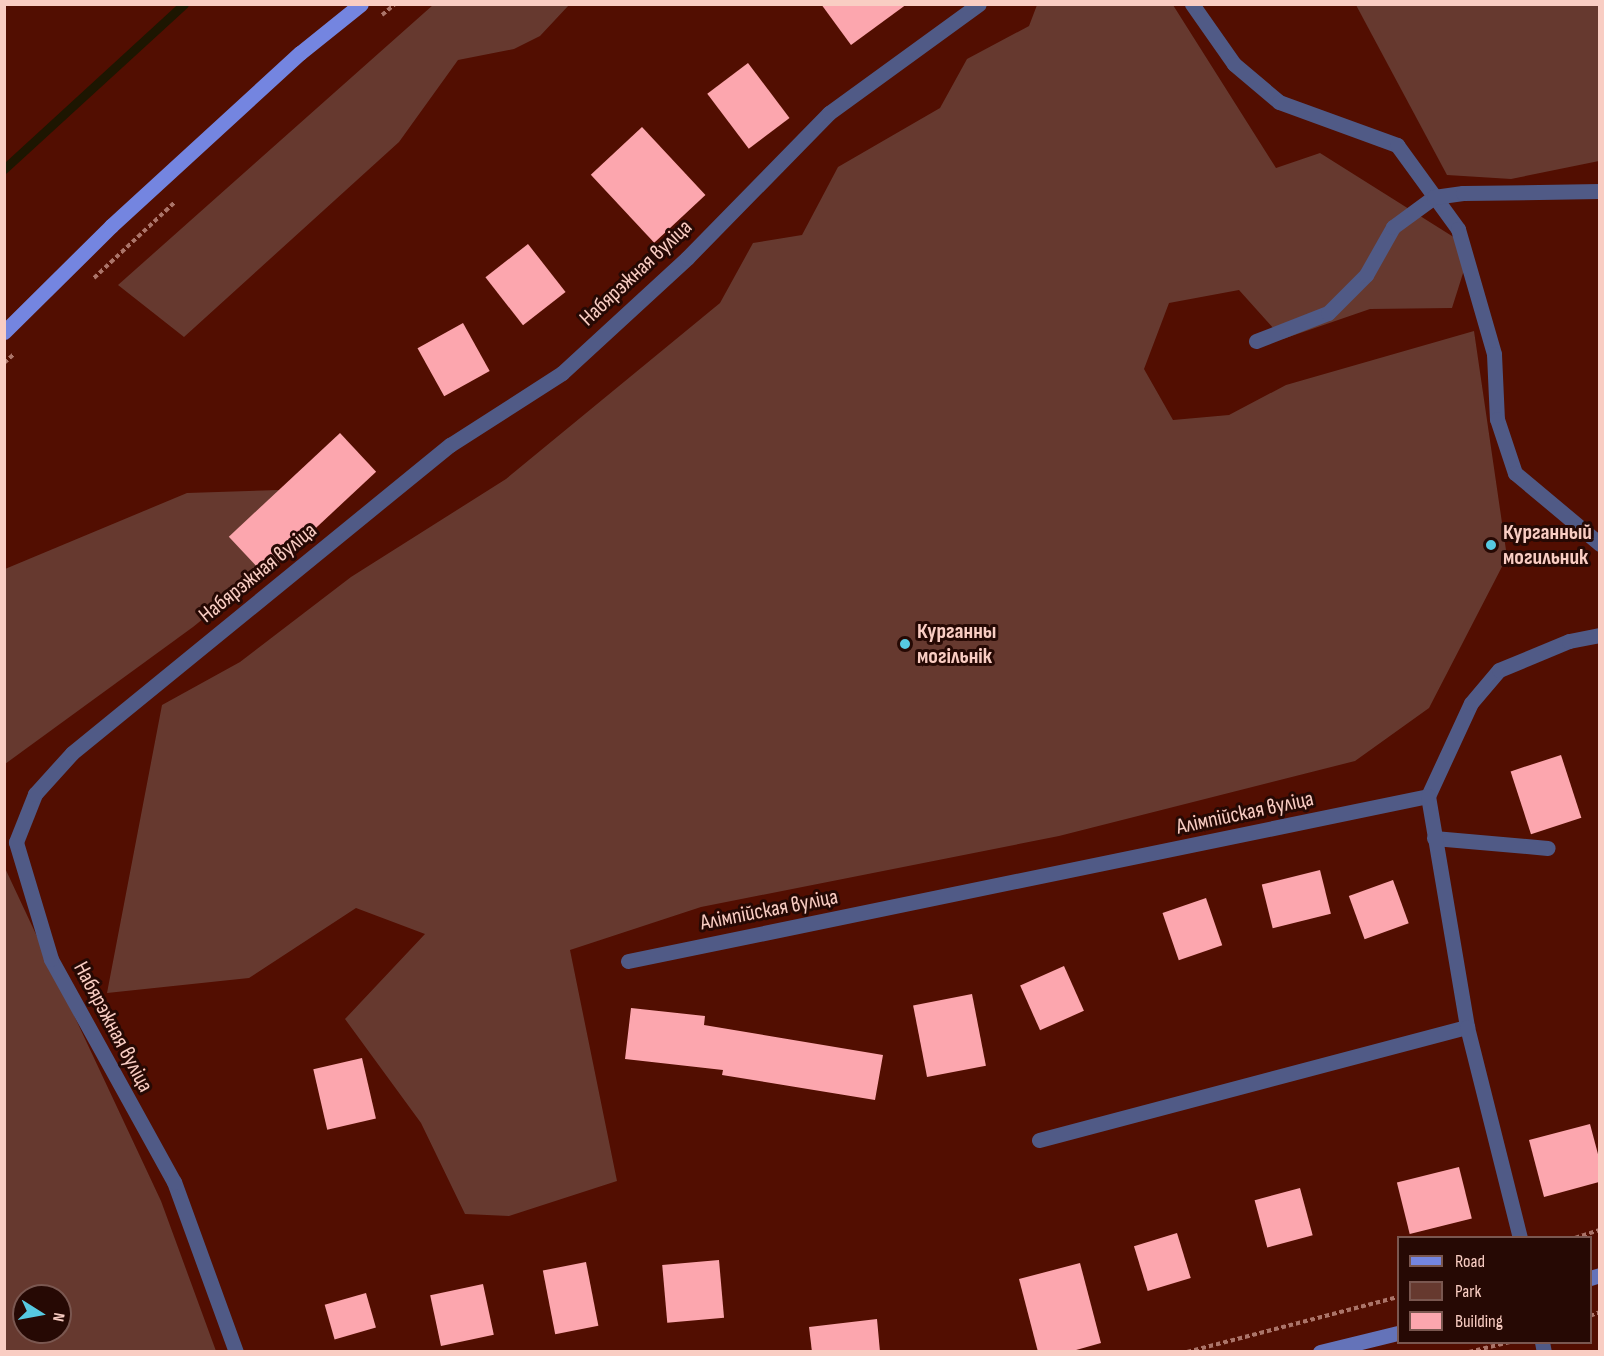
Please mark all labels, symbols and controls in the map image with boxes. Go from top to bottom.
street label: Набярэжная вуліца [574,214,698,332]
street label: Набярэжная вуліца [194,517,322,629]
place label: Курганный могильник [1503,519,1592,570]
marker: Курганный могильник [1484,538,1498,552]
place label: Курганны могільнік [917,618,996,670]
marker: Курганны могільнік [898,637,912,651]
street label: Алімпійская вуліца [1174,786,1316,840]
street label: Алімпійская вуліца [698,884,840,936]
street label: Набярэжная вуліца [68,957,158,1097]
legend [1397,1236,1592,1344]
text: Road [1455,1251,1485,1272]
text: Park [1455,1281,1481,1302]
north arrow [12,1284,72,1344]
text: N [48,1311,68,1323]
text: Building [1455,1311,1503,1332]

